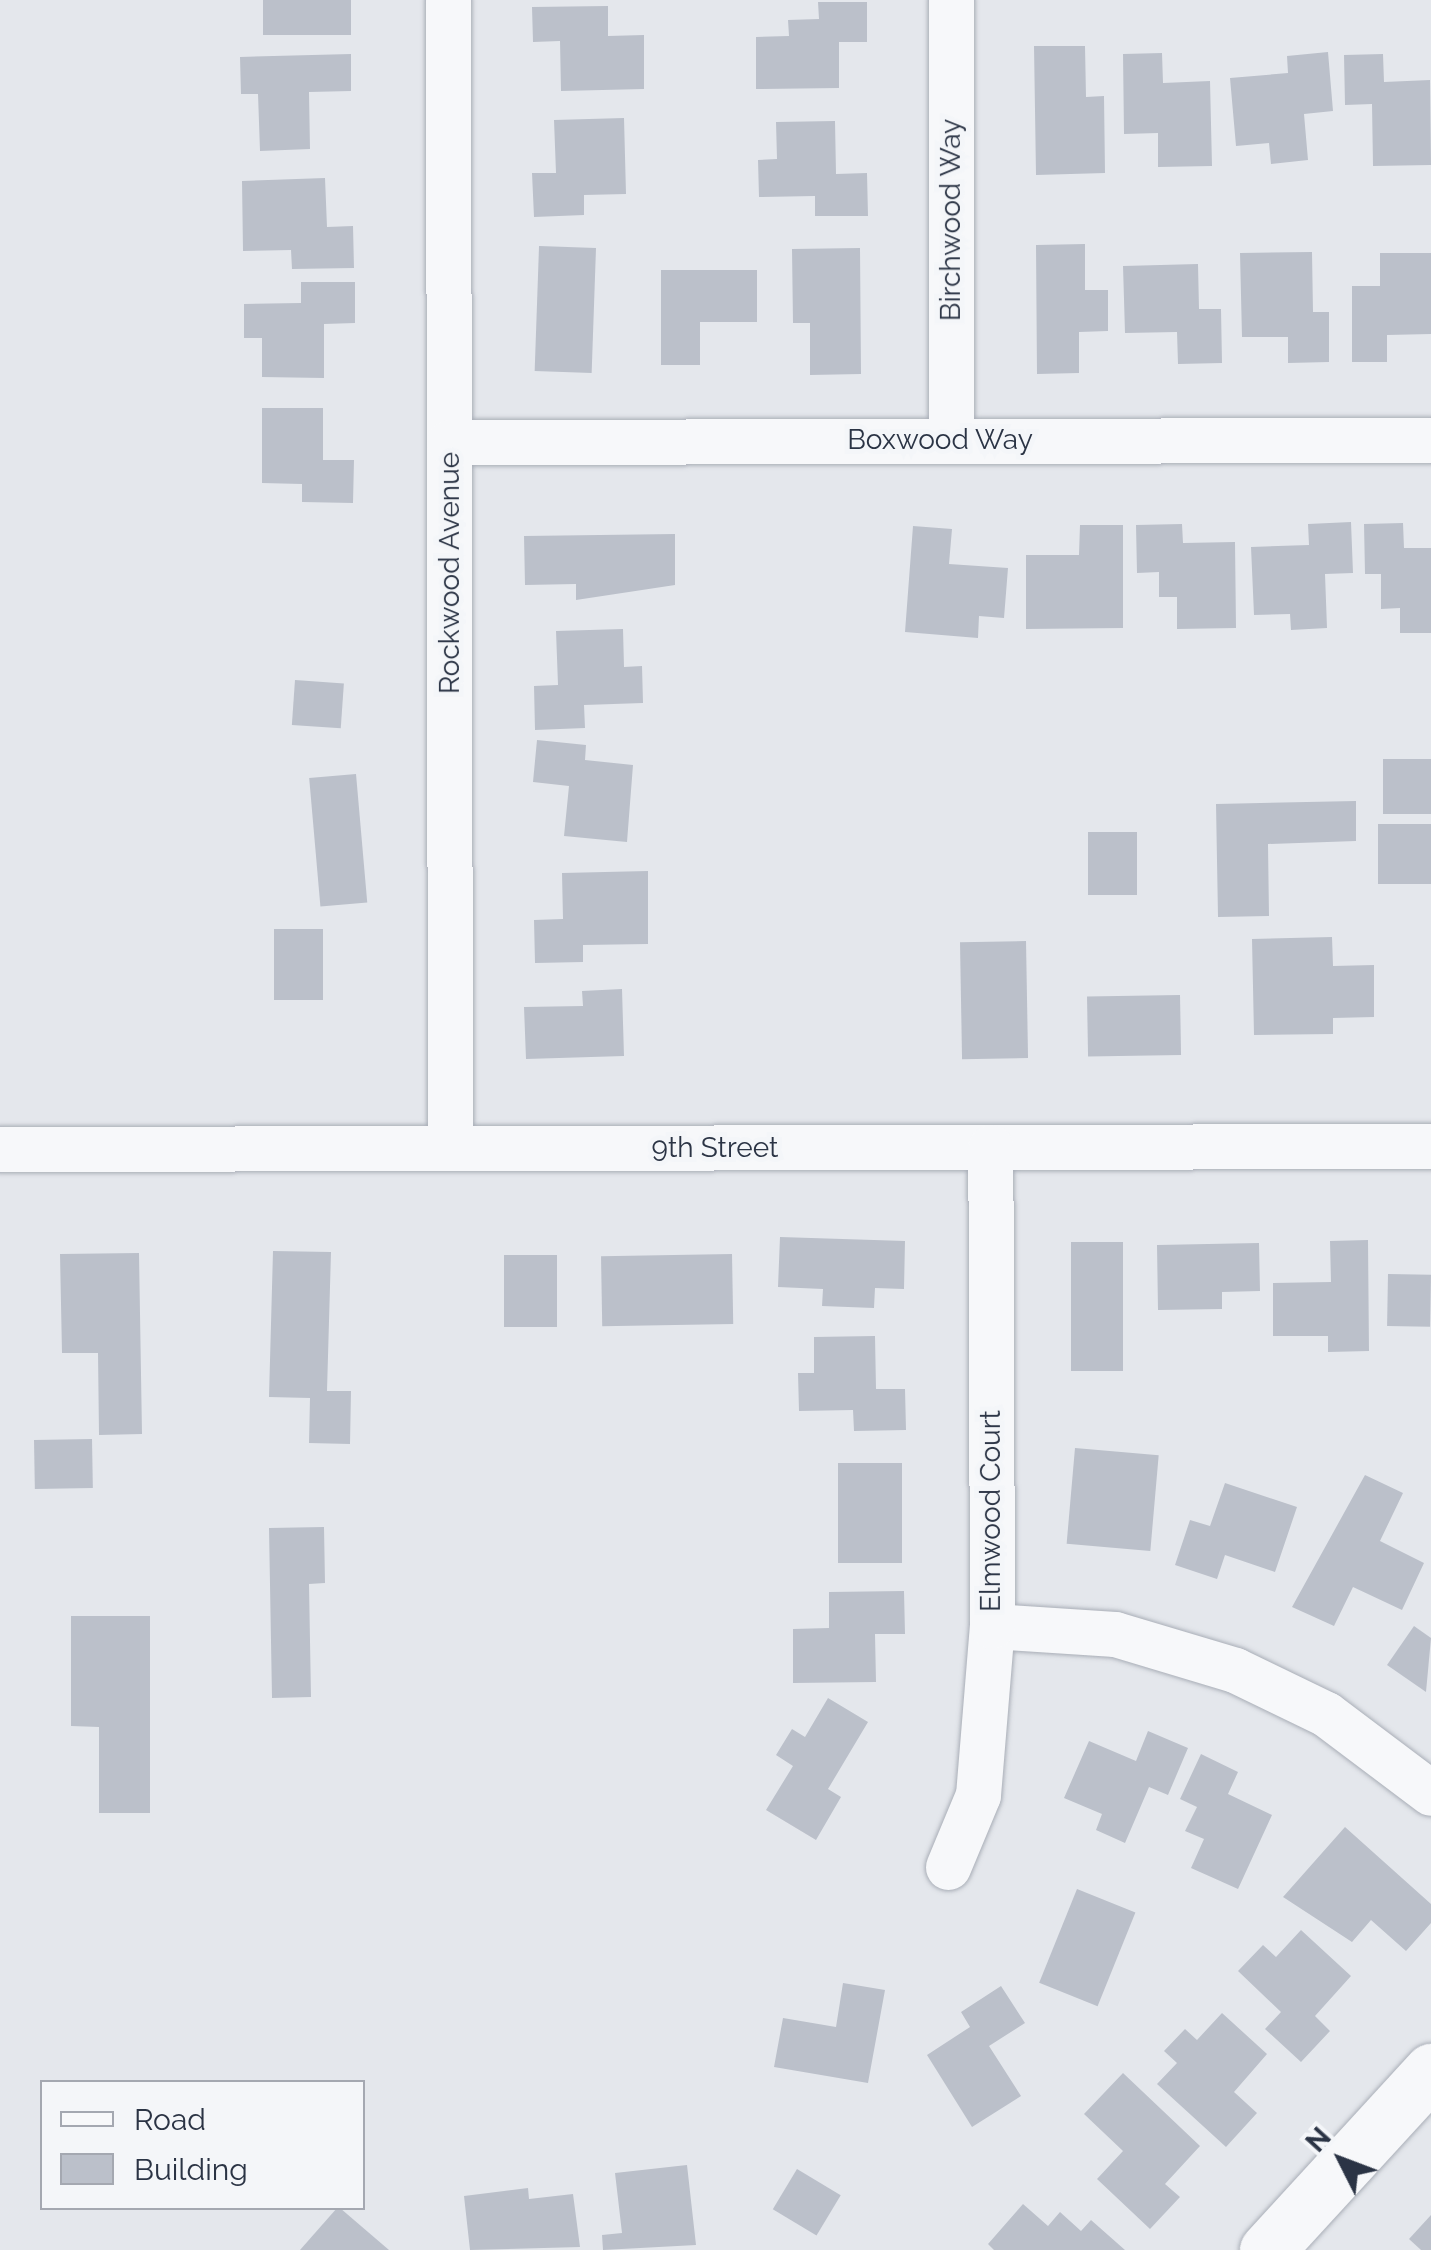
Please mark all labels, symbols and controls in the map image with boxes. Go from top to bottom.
street label: Birchwood Way [934,118,968,322]
street label: Boxwood Way [847,423,1033,457]
street label: Rockwood Avenue [433,451,467,695]
street label: 9th Street [652,1131,778,1165]
street label: Elmwood Court [974,1410,1008,1612]
legend [40,2080,365,2210]
text: Road [134,2102,206,2137]
north arrow [1291,2110,1391,2210]
text: N [1299,2121,1338,2159]
text: Building [134,2152,248,2187]

